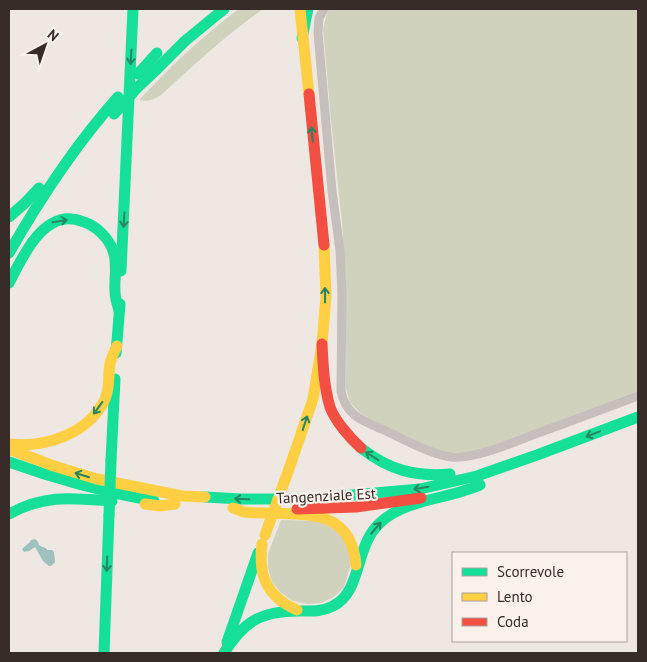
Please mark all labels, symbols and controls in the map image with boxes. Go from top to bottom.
north arrow [20,20,70,70]
text: N [44,25,63,45]
one-way arrow [127,49,136,65]
one-way arrow [307,126,317,142]
one-way arrow [119,212,128,228]
one-way arrow [52,216,68,226]
one-way arrow [320,288,330,304]
one-way arrow [93,401,103,415]
one-way arrow [301,416,310,432]
one-way arrow [585,430,601,439]
one-way arrow [366,451,380,461]
one-way arrow [74,469,90,479]
street label: Tangenziale Est [276,483,376,508]
one-way arrow [414,483,430,493]
one-way arrow [234,494,250,503]
one-way arrow [371,521,382,534]
legend [452,552,627,642]
one-way arrow [103,556,112,572]
text: Scorrevole [497,562,564,581]
text: Lento [497,587,533,606]
text: Coda [497,612,529,631]

